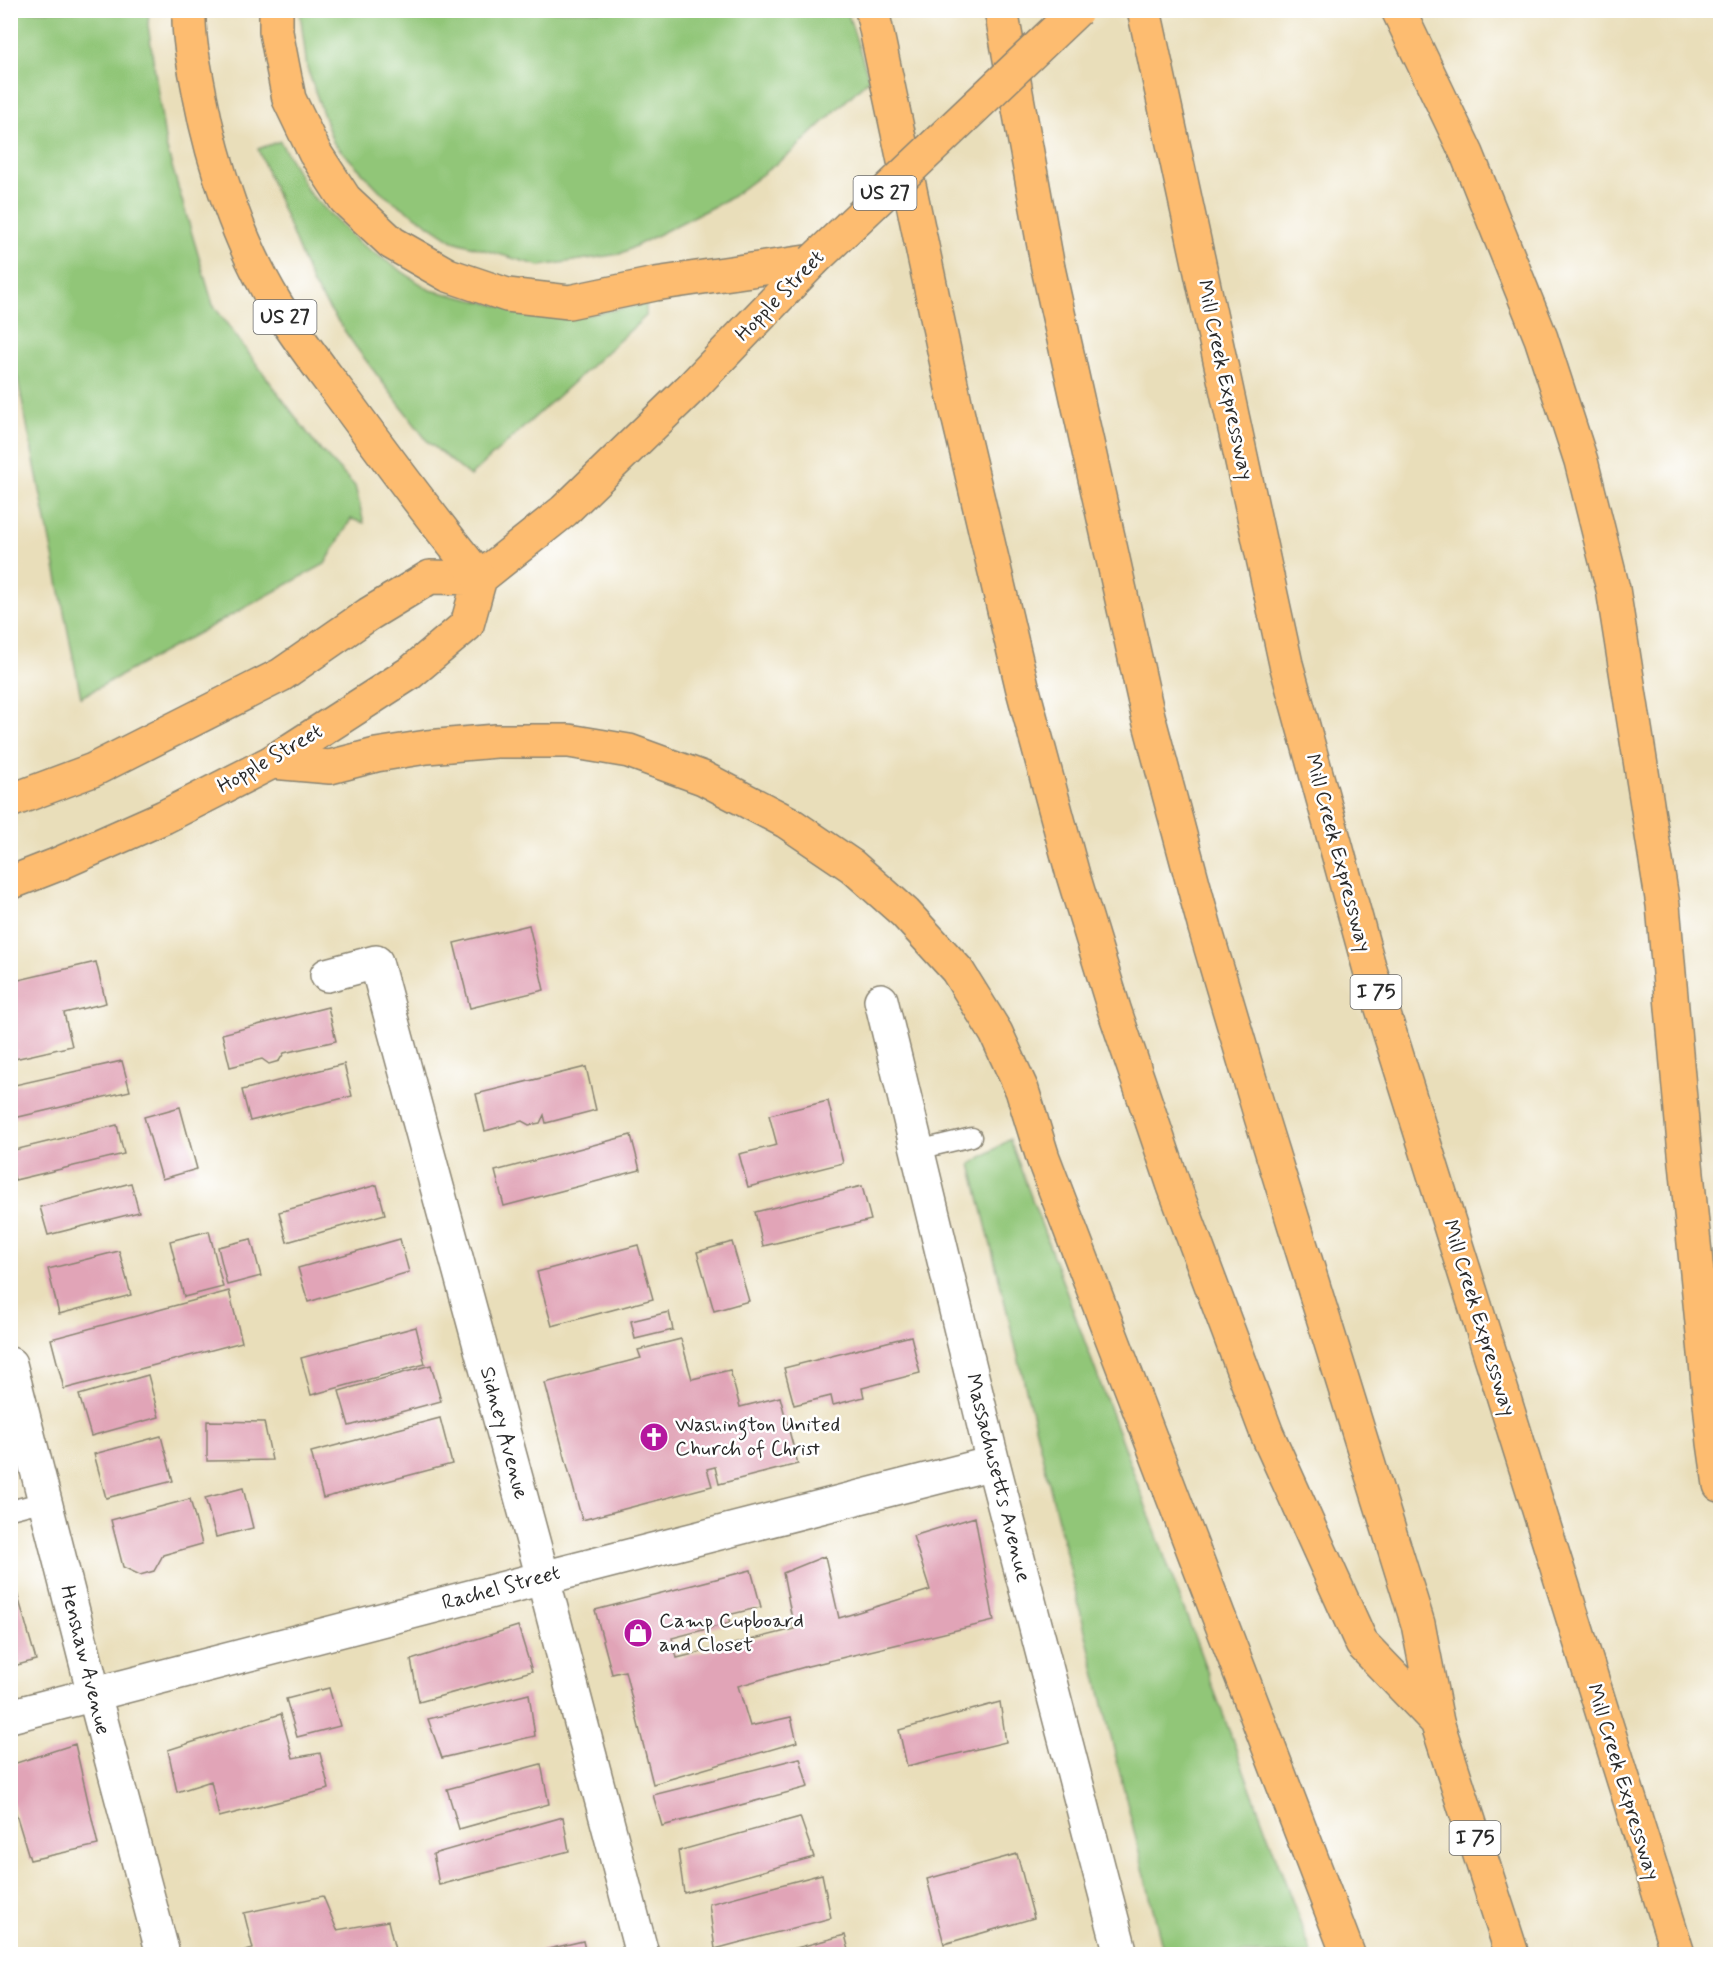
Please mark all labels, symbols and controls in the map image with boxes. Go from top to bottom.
road number: US 27 [854,176,916,210]
street label: Hopple Street [729,244,831,348]
street label: Mill Creek Expressway [1190,277,1260,483]
road number: US 27 [254,300,316,334]
street label: Hopple Street [212,717,328,800]
street label: Mill Creek Expressway [1298,751,1378,955]
road number: I 75 [1350,975,1402,1009]
street label: Mill Creek Expressway [1436,1216,1522,1420]
street label: Sidney Avenue [473,1364,535,1503]
street label: Massachusetts Avenue [959,1371,1037,1585]
place label: Washington United Church of Christ [675,1411,840,1463]
church icon: Washington United Church of Christ [638,1421,670,1453]
street label: Rachel Street [439,1559,563,1617]
street label: Henshaw Avenue [53,1582,117,1738]
place label: Camp Cupboard and Closet [659,1607,804,1659]
shop icon: Camp Cupboard and Closet [622,1617,654,1649]
street label: Mill Creek Expressway [1580,1680,1666,1884]
road number: I 75 [1450,1821,1500,1855]

